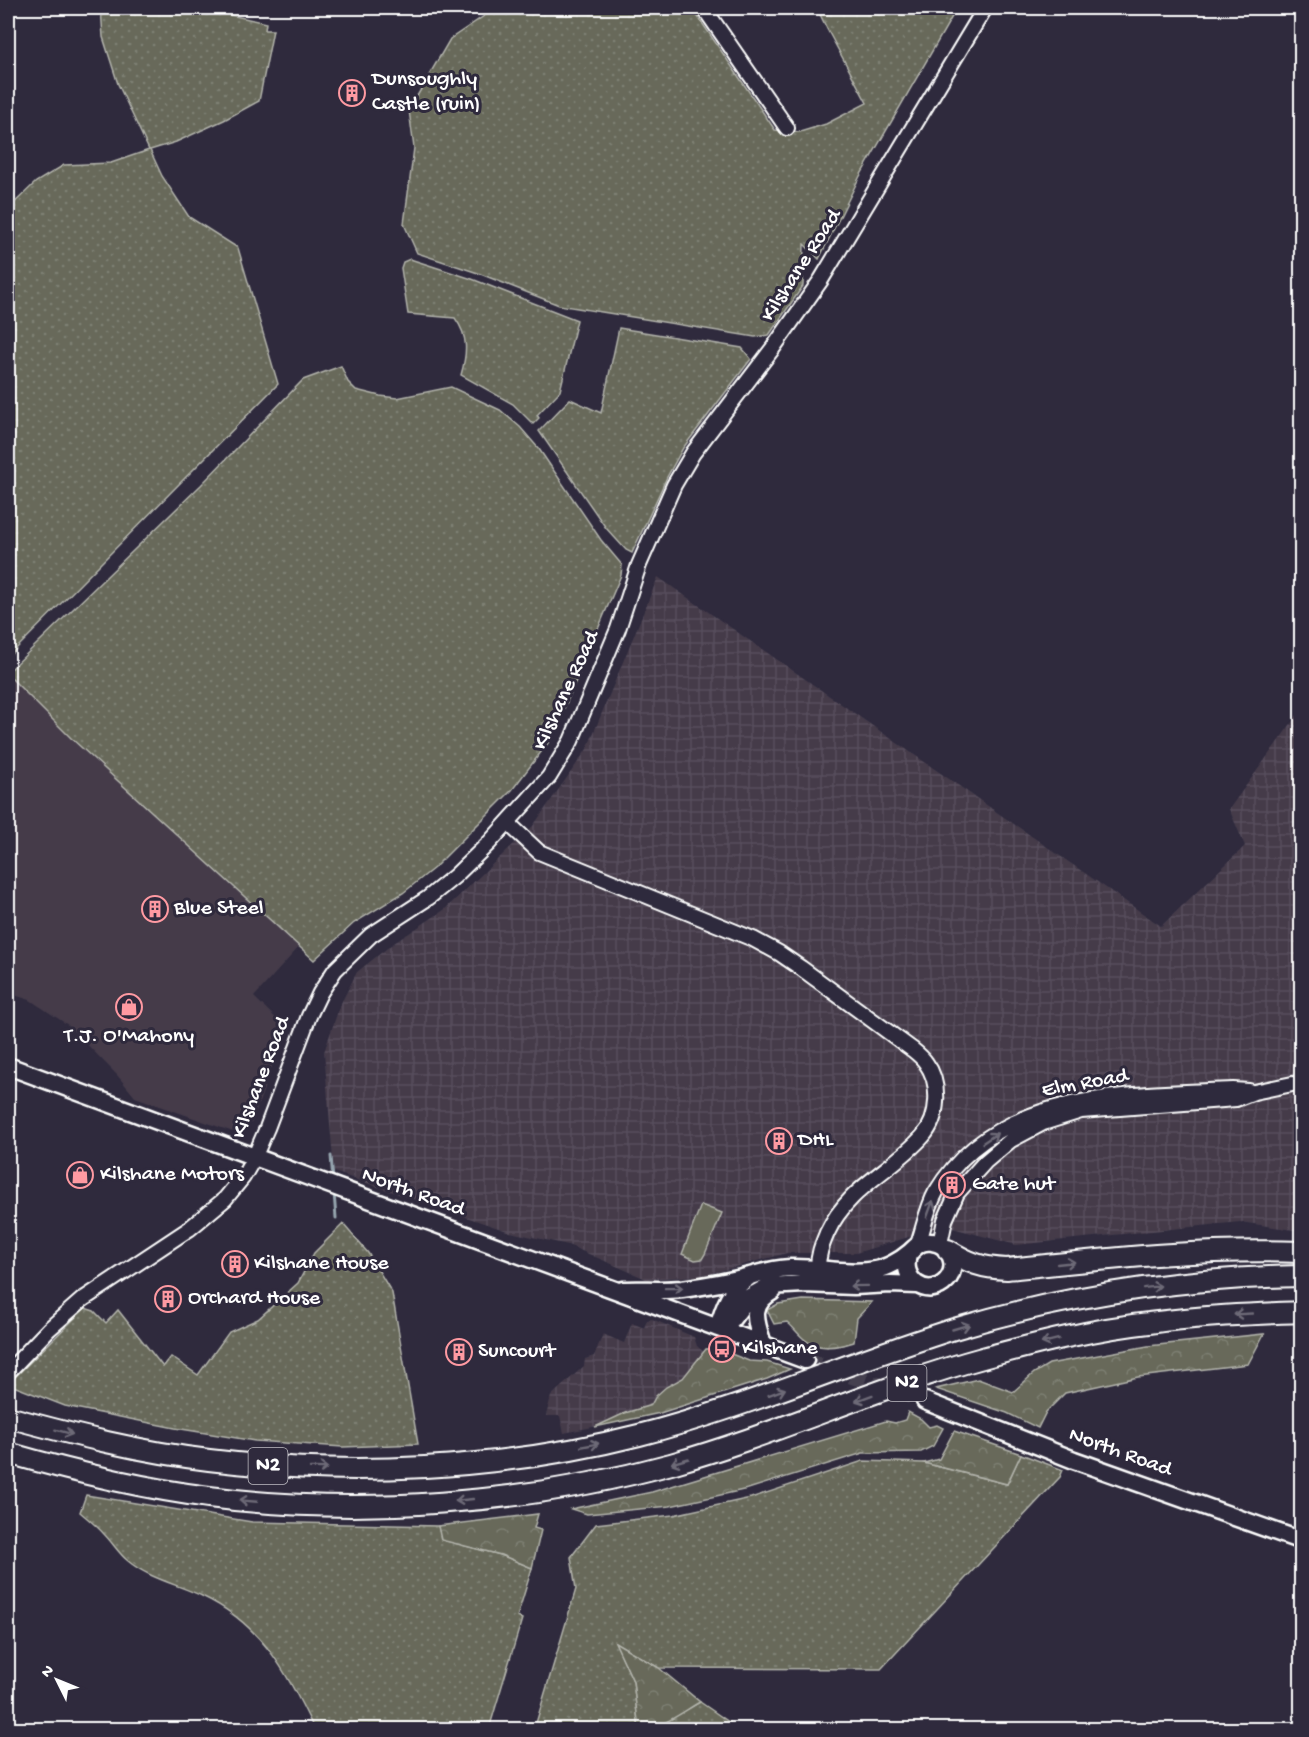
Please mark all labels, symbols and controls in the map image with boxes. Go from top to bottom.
place label: Dunsoughly Castle (ruin) [370,67,480,118]
building icon: Dunsoughly Castle (ruin) [337,78,367,108]
street label: Kilshane Road [756,203,849,327]
street label: Kilshane Road [528,625,607,755]
building icon: Blue Steel [140,894,170,924]
place label: Blue Steel [173,896,264,922]
shop icon: T.J. O'Mahony [114,992,144,1022]
street label: Kilshane Road [227,1011,298,1143]
place label: T.J. O'Mahony [62,1024,194,1050]
street label: Elm Road [1040,1063,1132,1104]
building icon: DHL [764,1126,794,1156]
place label: DHL [796,1128,834,1154]
one-way arrow [981,1132,998,1144]
shop icon: Kilshane Motors [65,1160,95,1190]
place label: Kilshane Motors [100,1162,245,1188]
street label: North Road [358,1162,470,1224]
building icon: Gate hut [937,1170,967,1200]
place label: Gate hut [972,1172,1057,1198]
one-way arrow [925,1200,936,1219]
building icon: Kilshane House [220,1249,250,1279]
place label: Kilshane House [254,1251,389,1277]
one-way arrow [1055,1257,1075,1268]
one-way arrow [850,1280,870,1291]
one-way arrow [1142,1281,1161,1292]
one-way arrow [664,1283,684,1294]
building icon: Orchard House [153,1284,183,1314]
place label: Orchard House [188,1286,321,1312]
one-way arrow [1234,1309,1254,1320]
one-way arrow [952,1321,971,1332]
bus stop icon: Kilshane [707,1334,737,1364]
place label: Kilshane [742,1336,818,1362]
one-way arrow [1041,1336,1060,1348]
building icon: Suncourt [444,1337,474,1367]
place label: Suncourt [478,1339,557,1365]
road number: N2 [888,1365,926,1401]
one-way arrow [767,1385,786,1396]
one-way arrow [855,1394,874,1405]
street label: North Road [1065,1422,1177,1484]
one-way arrow [54,1427,73,1438]
one-way arrow [580,1439,599,1450]
road number: N2 [248,1448,288,1484]
one-way arrow [671,1456,690,1468]
one-way arrow [308,1462,328,1474]
one-way arrow [238,1495,258,1506]
one-way arrow [454,1495,474,1506]
north arrow [27,1650,87,1710]
text: N [38,1661,59,1682]

